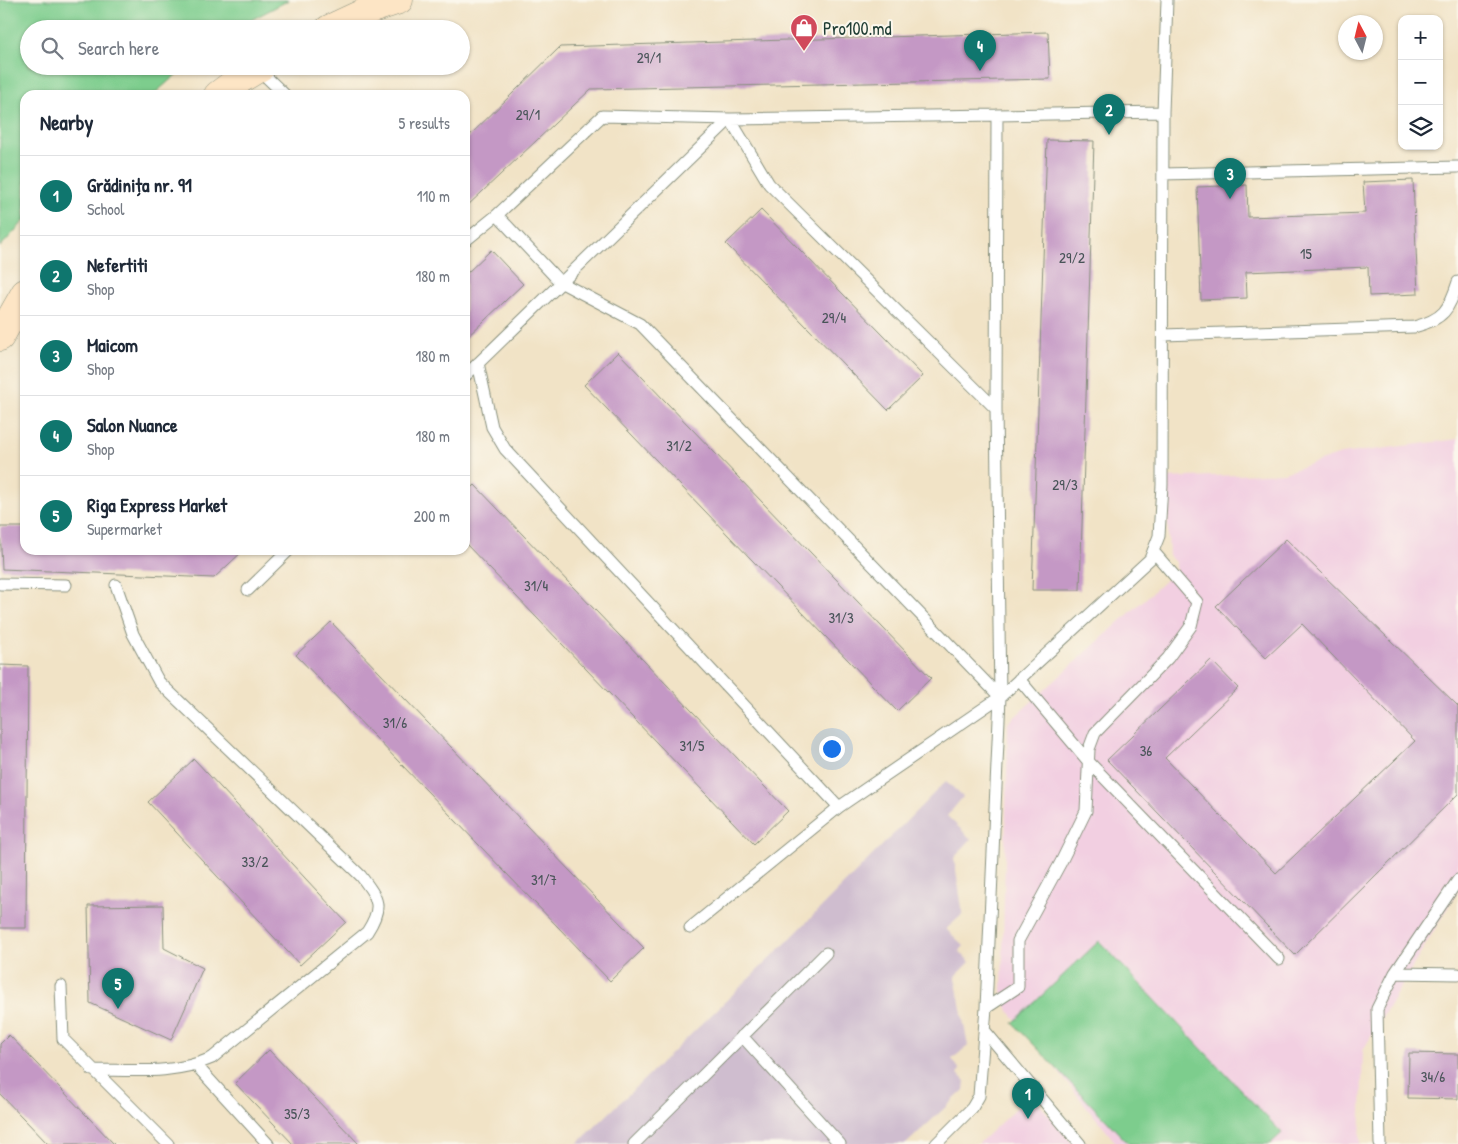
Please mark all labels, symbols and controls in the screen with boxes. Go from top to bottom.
shop icon: Pro100.md [789,13,819,52]
north arrow [1338,15,1383,60]
map controls [1398,15,1443,150]
button: + [1398,15,1443,60]
place label: Pro100.md [823,16,892,41]
search box [20,20,470,75]
pin: 4 [964,30,996,71]
icon: search [38,34,66,62]
text: Search here [78,35,159,61]
house number: 29/1 [637,47,661,68]
button: − [1398,60,1443,105]
pin: 2 [1093,94,1125,135]
house number: 29/1 [516,104,540,125]
button: layers [1398,105,1443,150]
text: Nearby [40,108,93,137]
text: 5 results [399,112,450,134]
pin: 3 [1214,158,1246,199]
text: Grădinița nr. 91 [87,172,192,198]
text: 1 [53,185,59,207]
text: 110 m [417,185,450,207]
text: School [87,198,124,220]
house number: 15 [1300,243,1313,264]
house number: 29/2 [1059,247,1085,268]
text: Nefertiti [87,252,148,278]
text: 2 [52,265,60,287]
text: 180 m [416,265,450,287]
text: Shop [87,278,114,300]
house number: 29/4 [822,307,847,328]
text: Maicom [87,332,138,358]
text: 3 [52,345,60,367]
text: 180 m [416,345,450,367]
text: Shop [87,358,114,380]
text: Salon Nuance [87,412,178,438]
text: 4 [53,425,59,447]
text: 180 m [416,425,450,447]
house number: 31/2 [666,435,692,456]
text: Shop [87,438,114,460]
house number: 29/3 [1052,474,1078,495]
text: Riga Express Market [87,492,227,518]
text: 5 [53,505,59,527]
text: 200 m [414,505,450,527]
text: Supermarket [87,518,162,540]
house number: 31/4 [524,575,548,596]
house number: 31/3 [828,607,854,628]
house number: 31/6 [383,712,407,733]
house number: 31/5 [680,735,705,756]
your location [819,736,845,762]
house number: 36 [1140,740,1152,761]
house number: 33/2 [242,851,268,872]
house number: 31/7 [531,869,557,890]
pin: 5 [102,968,134,1009]
house number: 34/6 [1421,1066,1445,1087]
pin: 1 [1012,1078,1044,1119]
house number: 35/3 [284,1103,310,1124]

